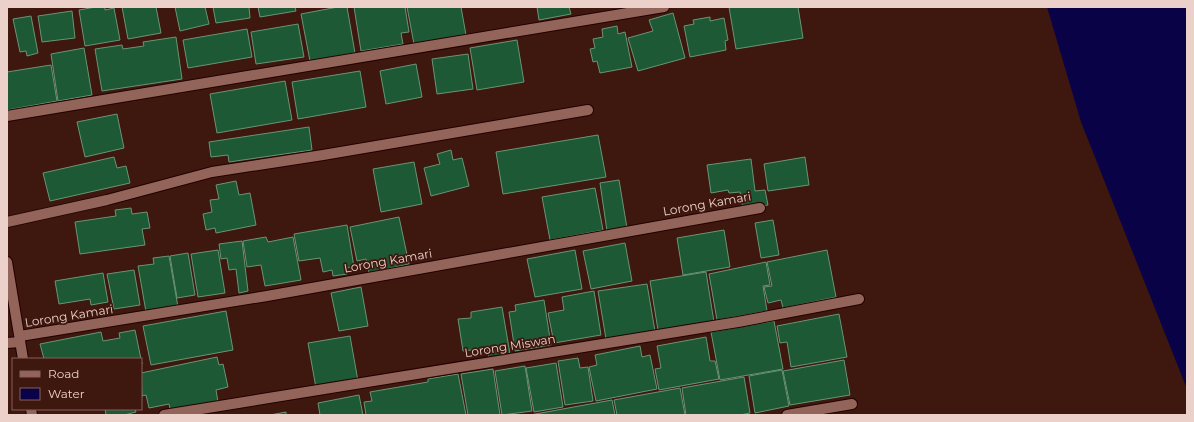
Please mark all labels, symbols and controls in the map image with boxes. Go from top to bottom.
street label: Lorong Kamari [662,188,752,219]
street label: Lorong Kamari [343,245,433,276]
street label: Lorong Kamari [24,301,114,330]
street label: Lorong Miswan [463,331,557,360]
legend [12,358,142,410]
text: Road [48,366,79,381]
text: Water [48,386,85,401]

